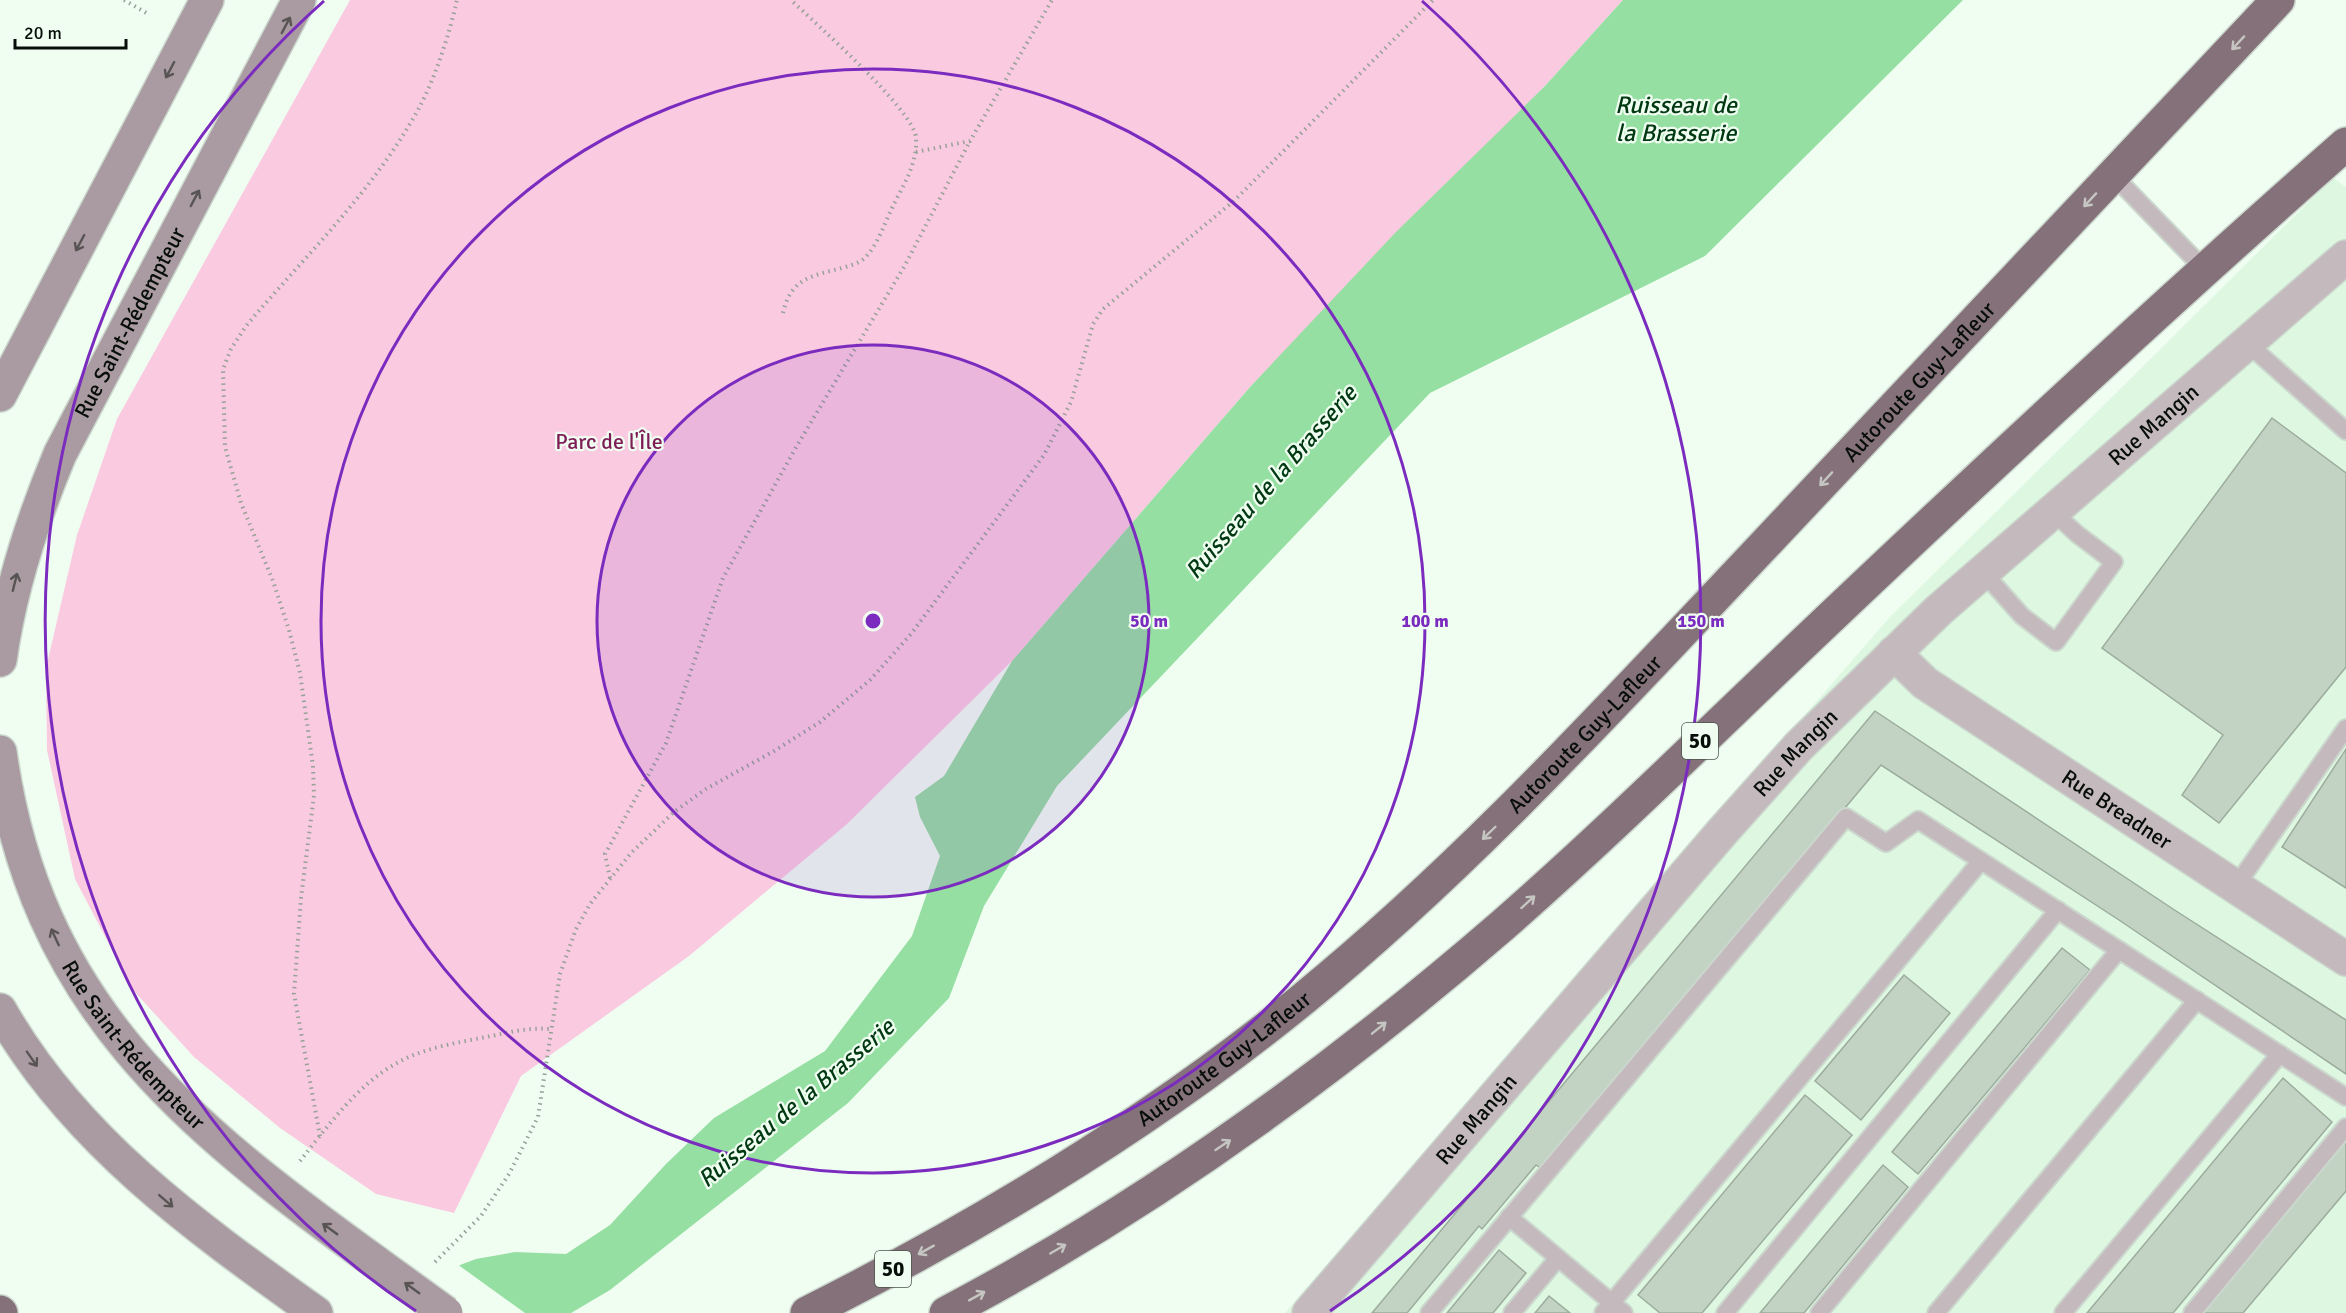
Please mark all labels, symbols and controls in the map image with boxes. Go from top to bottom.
scale bar [15,12,126,50]
one-way arrow [281,17,292,35]
text: 20 m [24,22,62,44]
one-way arrow [2231,35,2245,50]
one-way arrow [164,61,176,79]
water label: Ruisseau de la Brasserie [1615,90,1738,148]
one-way arrow [190,189,201,207]
one-way arrow [2083,192,2097,207]
street label: Rue Saint-Rédempteur [68,222,191,423]
one-way arrow [74,234,86,251]
street label: Autoroute Guy-Lafleur [1837,296,2001,467]
water label: Ruisseau de la Brasserie [1179,378,1364,585]
street label: Rue Mangin [2103,378,2204,471]
park label: Parc de l'Île [555,428,663,455]
one-way arrow [1820,471,1834,486]
one-way arrow [10,573,22,592]
text: 50 m [1130,610,1168,632]
text: 100 m [1401,610,1449,632]
text: 150 m [1677,610,1725,632]
centre of rings [863,611,883,631]
street label: Autoroute Guy-Lafleur [1502,649,1667,819]
street label: Rue Mangin [1747,703,1843,802]
road number: 50 [1682,723,1718,759]
street label: Rue Breadner [2057,764,2177,855]
one-way arrow [1482,826,1497,841]
one-way arrow [1520,895,1535,909]
one-way arrow [49,928,61,946]
street label: Rue Saint-Rédempteur [56,956,211,1136]
street label: Autoroute Guy-Lafleur [1132,985,1316,1132]
water label: Ruisseau de la Brasserie [692,1011,901,1194]
one-way arrow [1370,1021,1386,1034]
one-way arrow [26,1051,38,1067]
street label: Rue Mangin [1430,1068,1523,1170]
one-way arrow [1214,1139,1230,1151]
one-way arrow [158,1194,173,1208]
one-way arrow [322,1222,338,1235]
one-way arrow [1049,1243,1066,1255]
one-way arrow [918,1244,935,1256]
road number: 50 [875,1251,911,1287]
one-way arrow [404,1282,420,1294]
one-way arrow [968,1290,985,1302]

